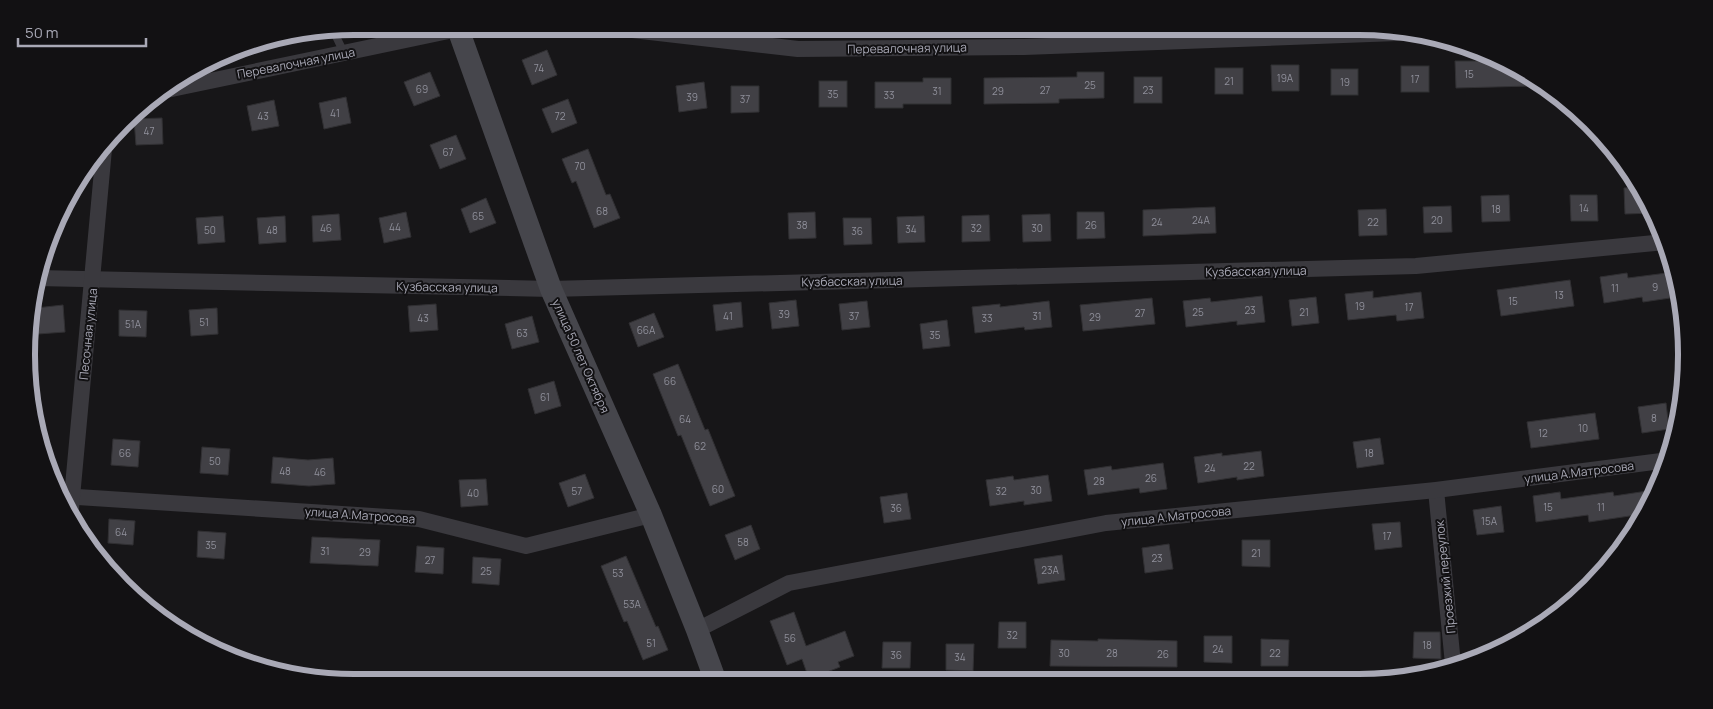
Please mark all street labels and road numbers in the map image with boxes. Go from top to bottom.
street label: Перевалочная улица [847,38,967,58]
street label: Перевалочная улица [236,43,356,83]
street label: Кузбасская улица [1205,262,1307,280]
street label: Кузбасская улица [801,272,903,290]
street label: Кузбасская улица [396,278,498,296]
street label: Песочная улица [75,287,101,381]
street label: улица 50 лет Октября [548,296,614,416]
street label: улица А.Матросова [1523,457,1635,487]
street label: улица А.Матросова [1120,502,1232,530]
street label: улица А.Матросова [304,503,416,527]
street label: Проезжий переулок [1430,519,1459,634]

